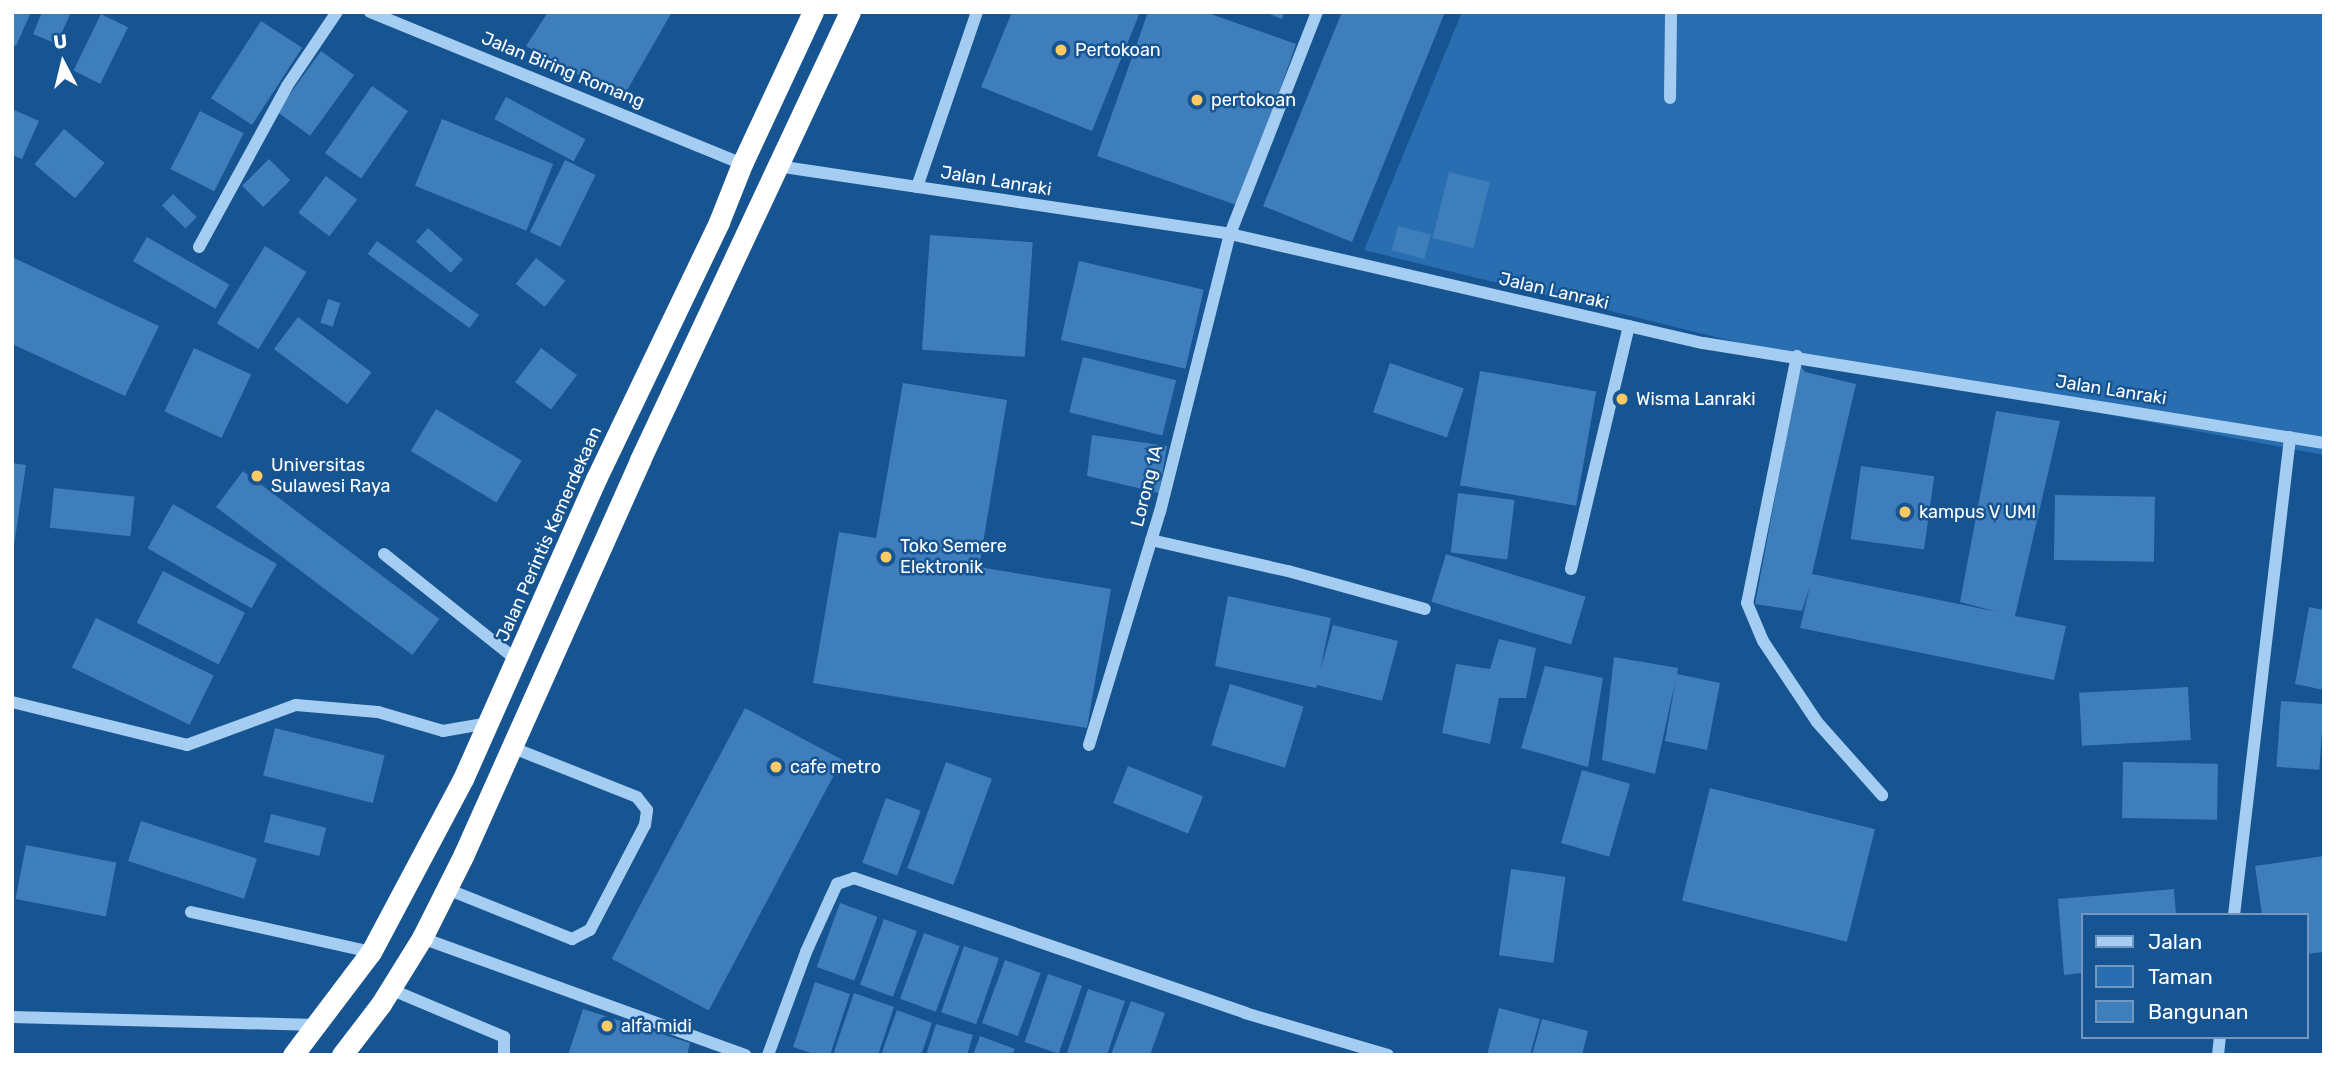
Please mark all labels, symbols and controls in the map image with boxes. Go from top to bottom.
street label: Jalan Biring Romang [478,27,648,113]
north arrow [28,28,98,98]
text: U [52,29,69,54]
place label: Pertokoan [1075,39,1161,61]
marker: Pertokoan [1053,42,1069,58]
place label: pertokoan [1211,89,1296,111]
marker: pertokoan [1189,92,1205,108]
street label: Jalan Lanraki [939,162,1053,200]
street label: Jalan Lanraki [1497,268,1611,314]
street label: Jalan Lanraki [2054,371,2168,409]
place label: Wisma Lanraki [1636,388,1756,410]
marker: Wisma Lanraki [1614,391,1630,407]
street label: Jalan Perintis Kemerdekaan [492,423,606,645]
street label: Lorong 1A [1126,443,1168,529]
place label: Universitas Sulawesi Raya [271,455,391,498]
marker: Universitas Sulawesi Raya [249,468,265,484]
place label: kampus V UMI [1919,501,2037,523]
marker: kampus V UMI [1897,504,1913,520]
place label: Toko Semere Elektronik [900,536,1007,578]
marker: Toko Semere Elektronik [878,549,894,565]
place label: cafe metro [790,756,881,778]
marker: cafe metro [768,759,784,775]
legend [2080,913,2308,1039]
text: Jalan [2148,929,2202,954]
text: Taman [2148,964,2213,989]
text: Bangunan [2148,999,2249,1024]
place label: alfa midi [621,1015,692,1037]
marker: alfa midi [599,1018,615,1034]

